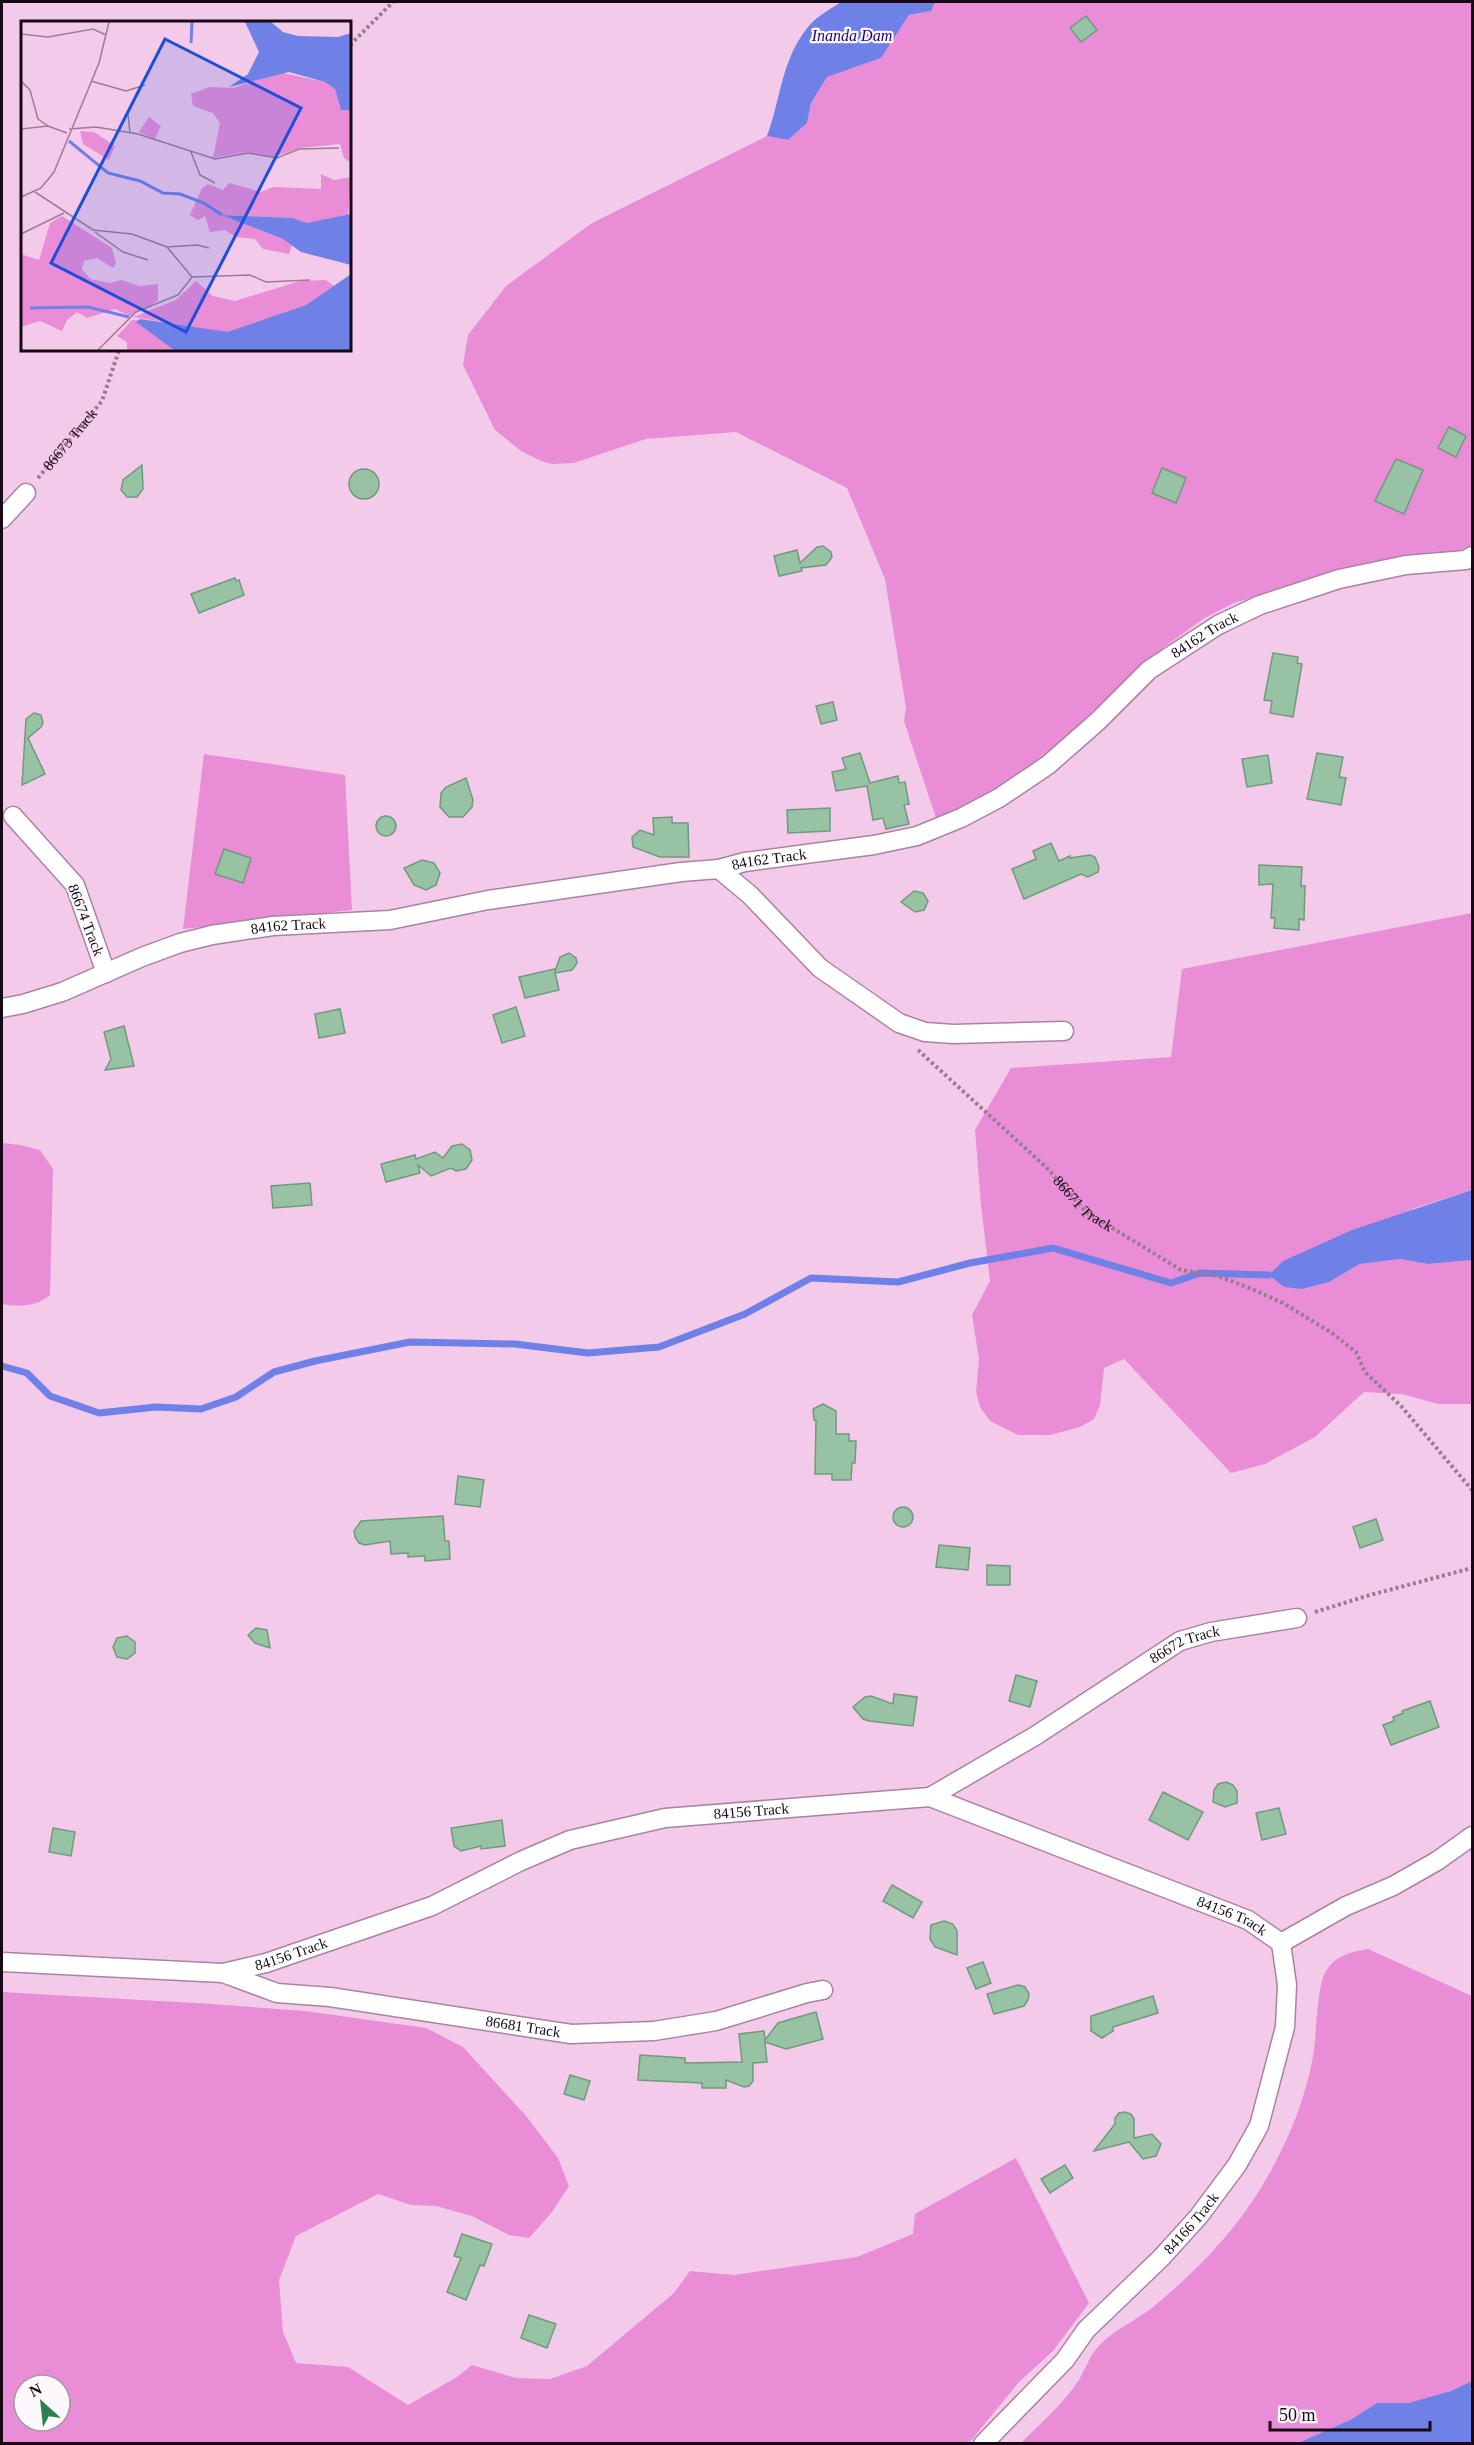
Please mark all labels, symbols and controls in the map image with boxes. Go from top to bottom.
inset map [21,21,351,351]
water label: Inanda Dam [811,27,892,44]
street label: 86673 Track [40,405,101,474]
street label: 84162 Track [1168,608,1241,661]
street label: 84162 Track [730,846,808,873]
street label: 86674 Track [65,882,107,959]
street label: 84162 Track [250,915,327,937]
street label: 86671 Track [1050,1173,1116,1235]
street label: 86672 Track [1147,1623,1221,1667]
street label: 84156 Track [713,1800,790,1822]
street label: 84156 Track [1195,1893,1271,1939]
street label: 84156 Track [253,1934,330,1973]
street label: 86681 Track [484,2013,562,2040]
street label: 84166 Track [1161,2189,1222,2257]
north arrow [12,2373,72,2433]
text: N [26,2380,45,2400]
scale bar [1270,2394,1430,2432]
text: 50 m [1279,2405,1316,2425]

